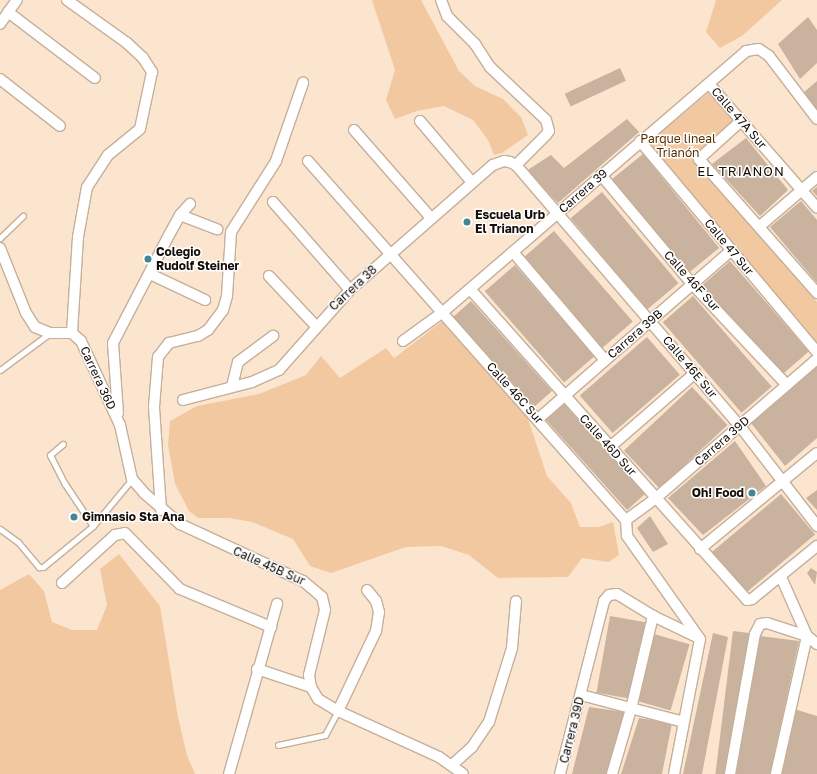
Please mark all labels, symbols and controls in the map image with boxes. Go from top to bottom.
street label: Calle 47A Sur [708,84,770,152]
park label: Parque lineal Trianón [640,132,716,160]
district label: EL TRIANON [697,163,785,179]
street label: Carrera 39 [556,166,610,216]
place label: Escuela Urb El Trianon [475,208,545,236]
street label: Calle 47 Sur [701,216,757,278]
marker: Escuela Urb El Trianon [462,217,472,227]
place label: Colegio Rudolf Steiner [156,245,239,273]
street label: Calle 46F Sur [661,248,723,314]
marker: Colegio Rudolf Steiner [143,254,153,264]
street label: Carrera 38 [326,262,380,314]
street label: Carrera 39B [605,306,665,362]
street label: Calle 46E Sur [660,333,720,401]
street label: Carrera 36D [77,344,119,412]
street label: Calle 46C Sur [484,359,546,427]
street label: Calle 46D Sur [577,411,639,479]
street label: Carrera 39D [692,413,752,469]
place label: Oh! Food [692,486,744,500]
marker: Oh! Food [747,488,757,498]
place label: Gimnasio Sta Ana [82,510,184,524]
marker: Gimnasio Sta Ana [69,512,79,522]
street label: Calle 45B Sur [231,544,307,588]
street label: Carrera 39D [557,695,587,765]

